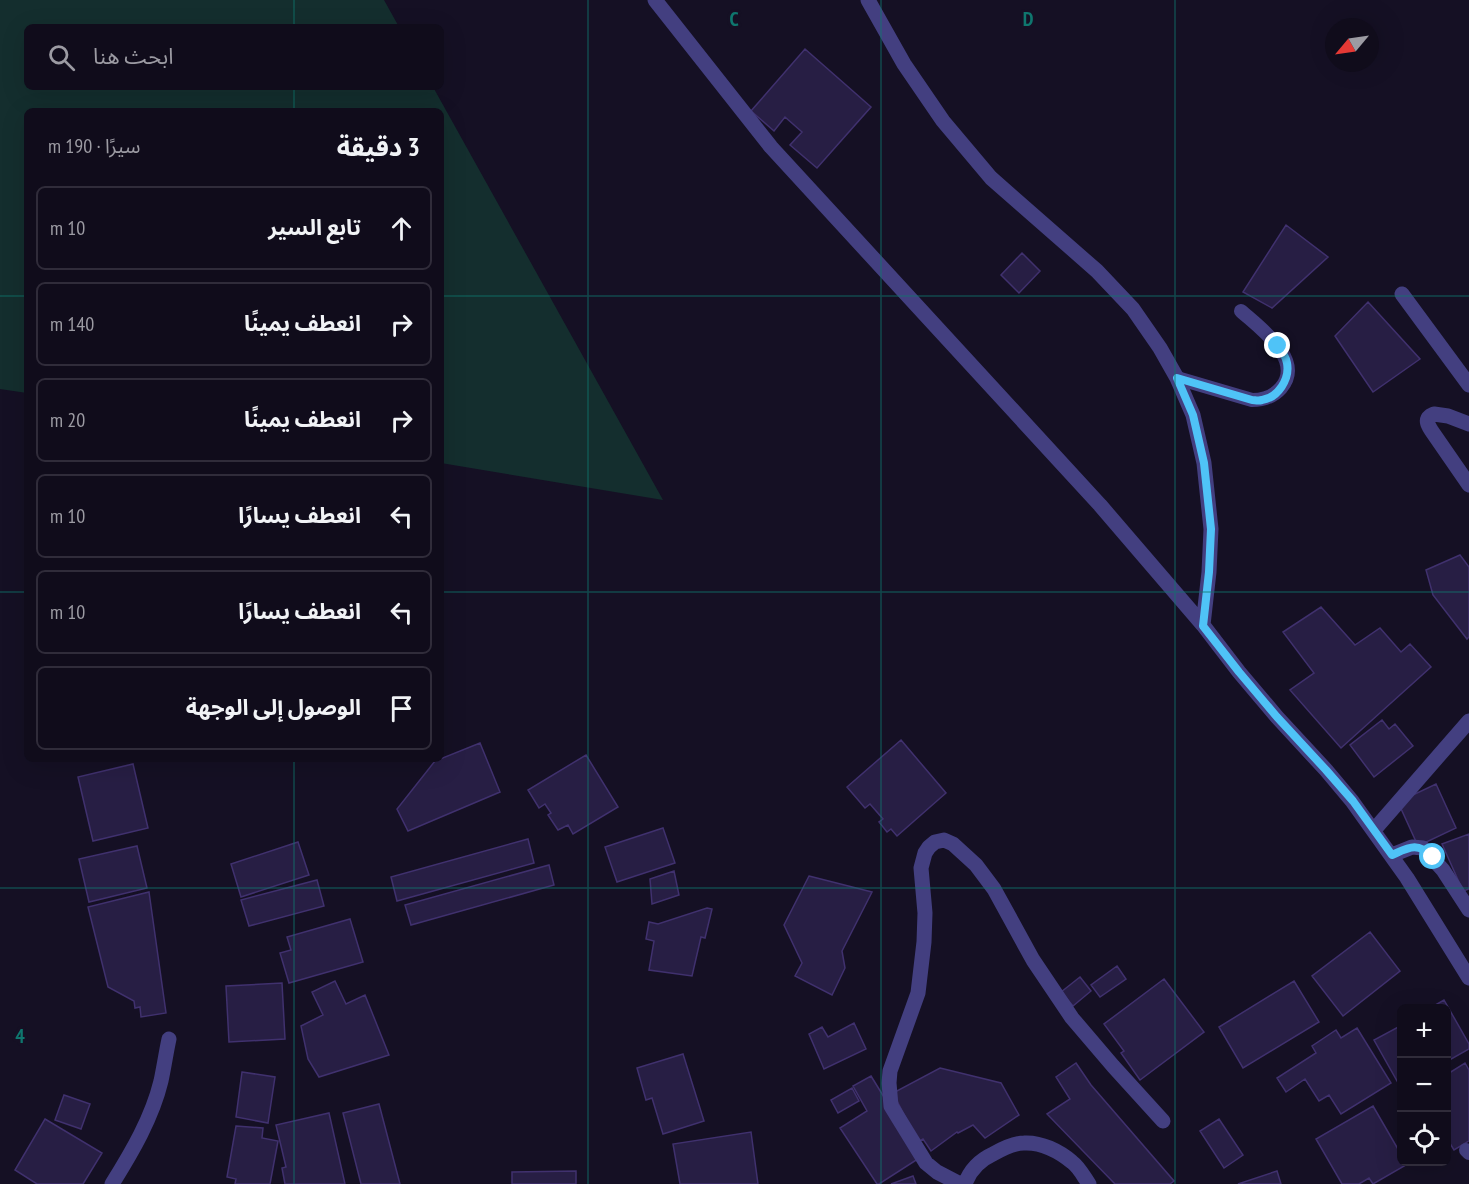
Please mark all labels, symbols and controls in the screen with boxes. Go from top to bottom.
text: C [729,6,739,32]
text: D [1023,6,1034,32]
north arrow [1325,18,1379,72]
search box [24,24,444,90]
icon: search [45,41,78,74]
text: ابحث هنا [93,42,173,70]
text: 3 دقيقة [337,130,420,163]
text: سيرًا · 190 m [48,133,140,159]
icon: ahead [385,212,418,245]
text: تابع السير [268,213,361,241]
text: 10 m [50,215,85,241]
icon: right [385,308,418,341]
text: انعطف يمينًا [244,309,361,337]
text: 140 m [50,311,94,337]
route end [1264,332,1290,358]
icon: right [385,404,418,437]
text: انعطف يمينًا [244,405,361,433]
text: 20 m [50,407,85,433]
icon: left [385,500,418,533]
text: انعطف يسارًا [238,501,361,529]
text: 10 m [50,503,85,529]
icon: left [385,596,418,629]
text: انعطف يسارًا [238,597,361,625]
text: 10 m [50,599,85,625]
icon: arrive [385,692,418,725]
text: الوصول إلى الوجهة [186,693,361,721]
route start [1419,843,1445,869]
map controls [1397,1004,1451,1166]
button: + [1397,1004,1451,1058]
text: 4 [15,1023,25,1049]
button: − [1397,1058,1451,1112]
button: locate [1397,1112,1451,1166]

